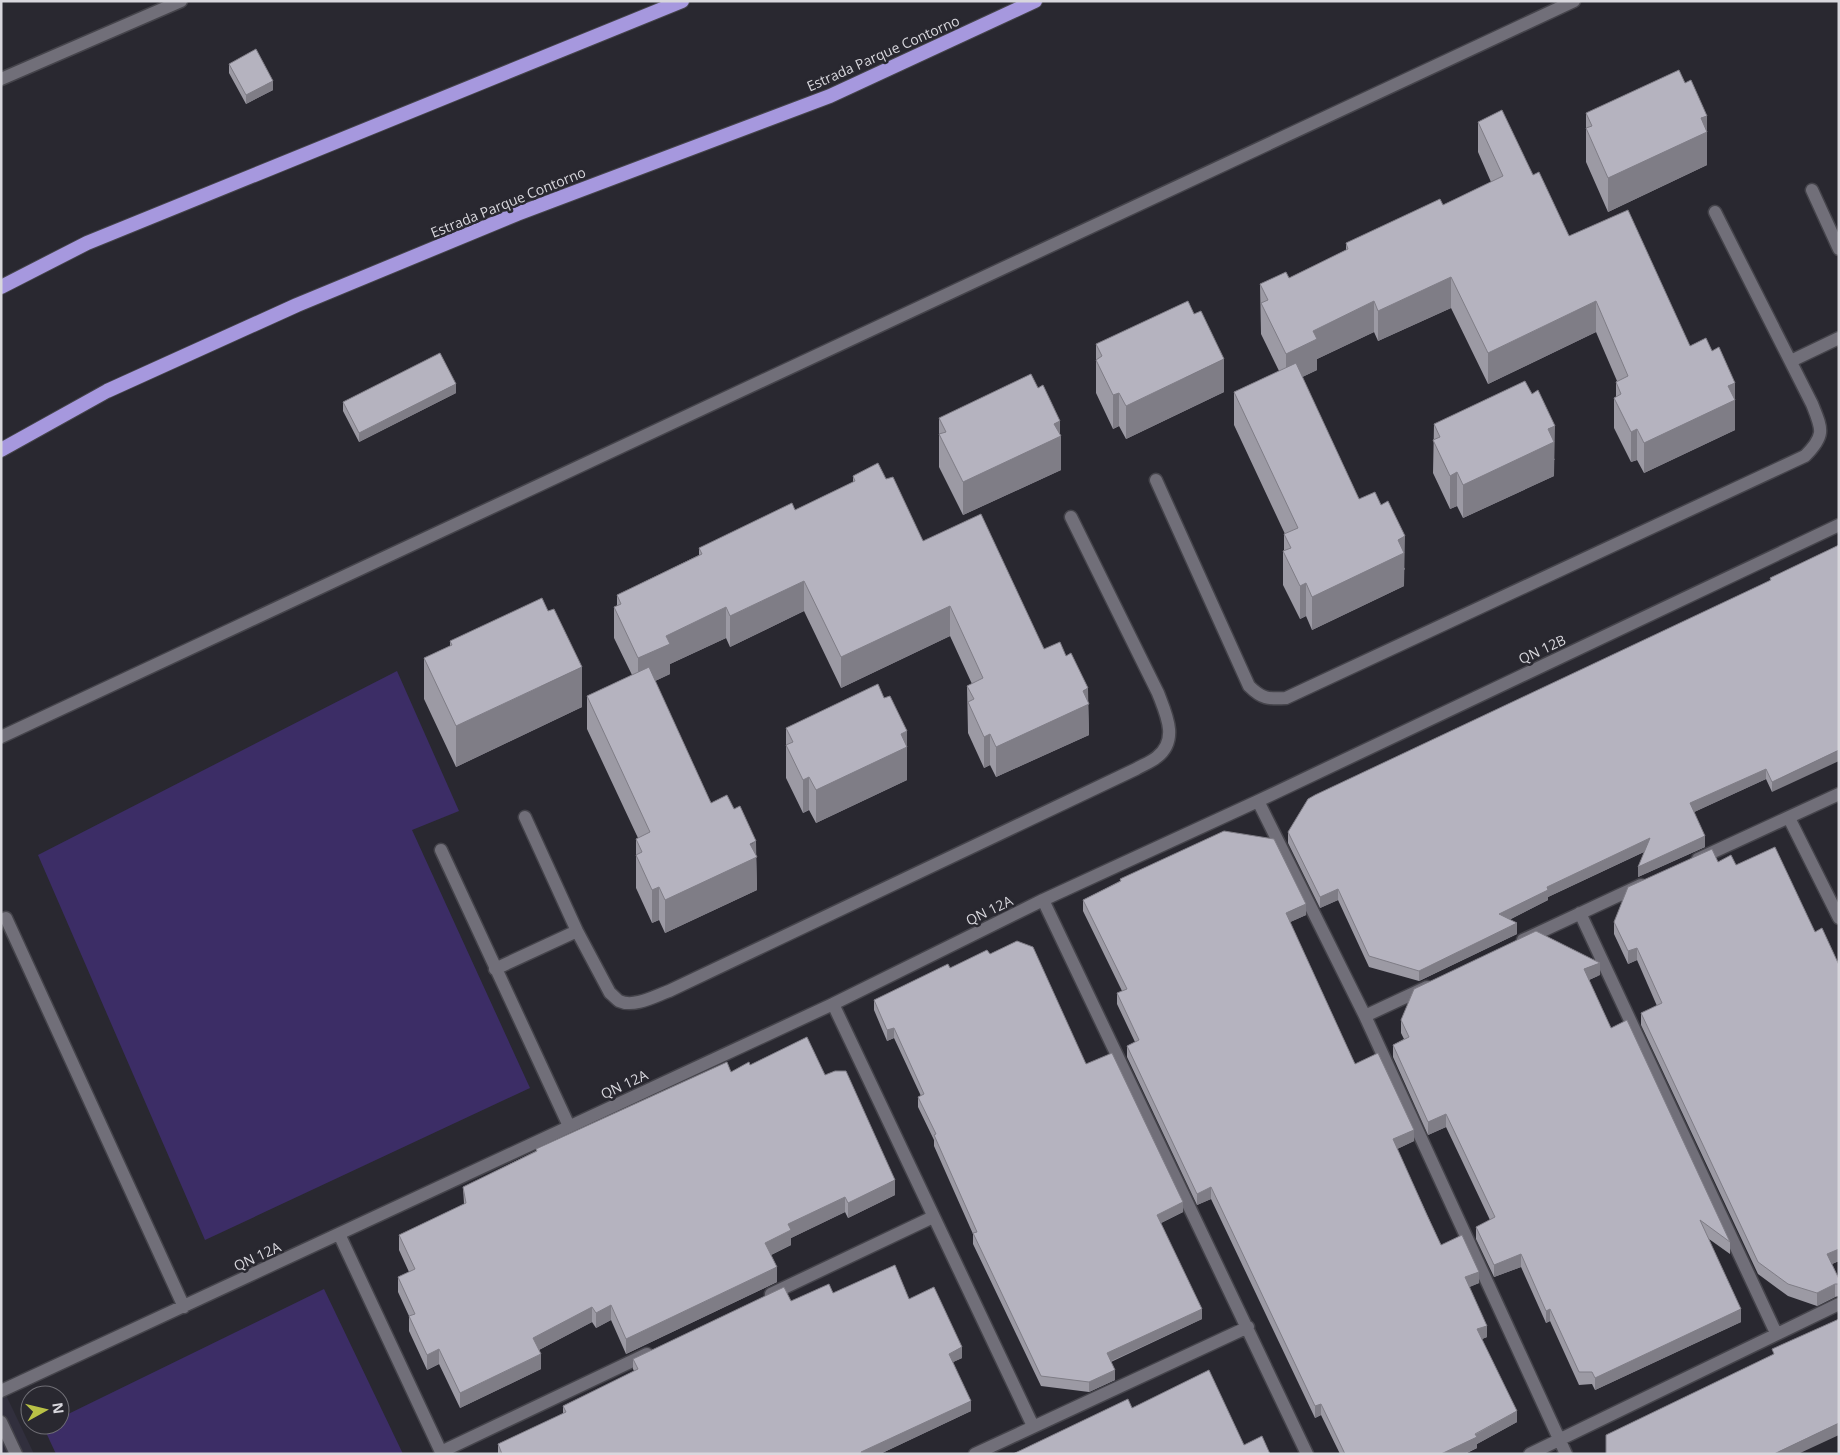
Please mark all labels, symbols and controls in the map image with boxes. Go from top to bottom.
street label: Estrada Parque Contorno [804,11,962,95]
street label: Estrada Parque Contorno [428,162,588,242]
street label: QN 12B [1515,630,1569,668]
street label: QN 12A [962,890,1016,929]
street label: QN 12A [597,1065,651,1103]
street label: QN 12A [230,1237,284,1275]
north arrow [20,1385,70,1435]
text: N [48,1401,69,1415]

